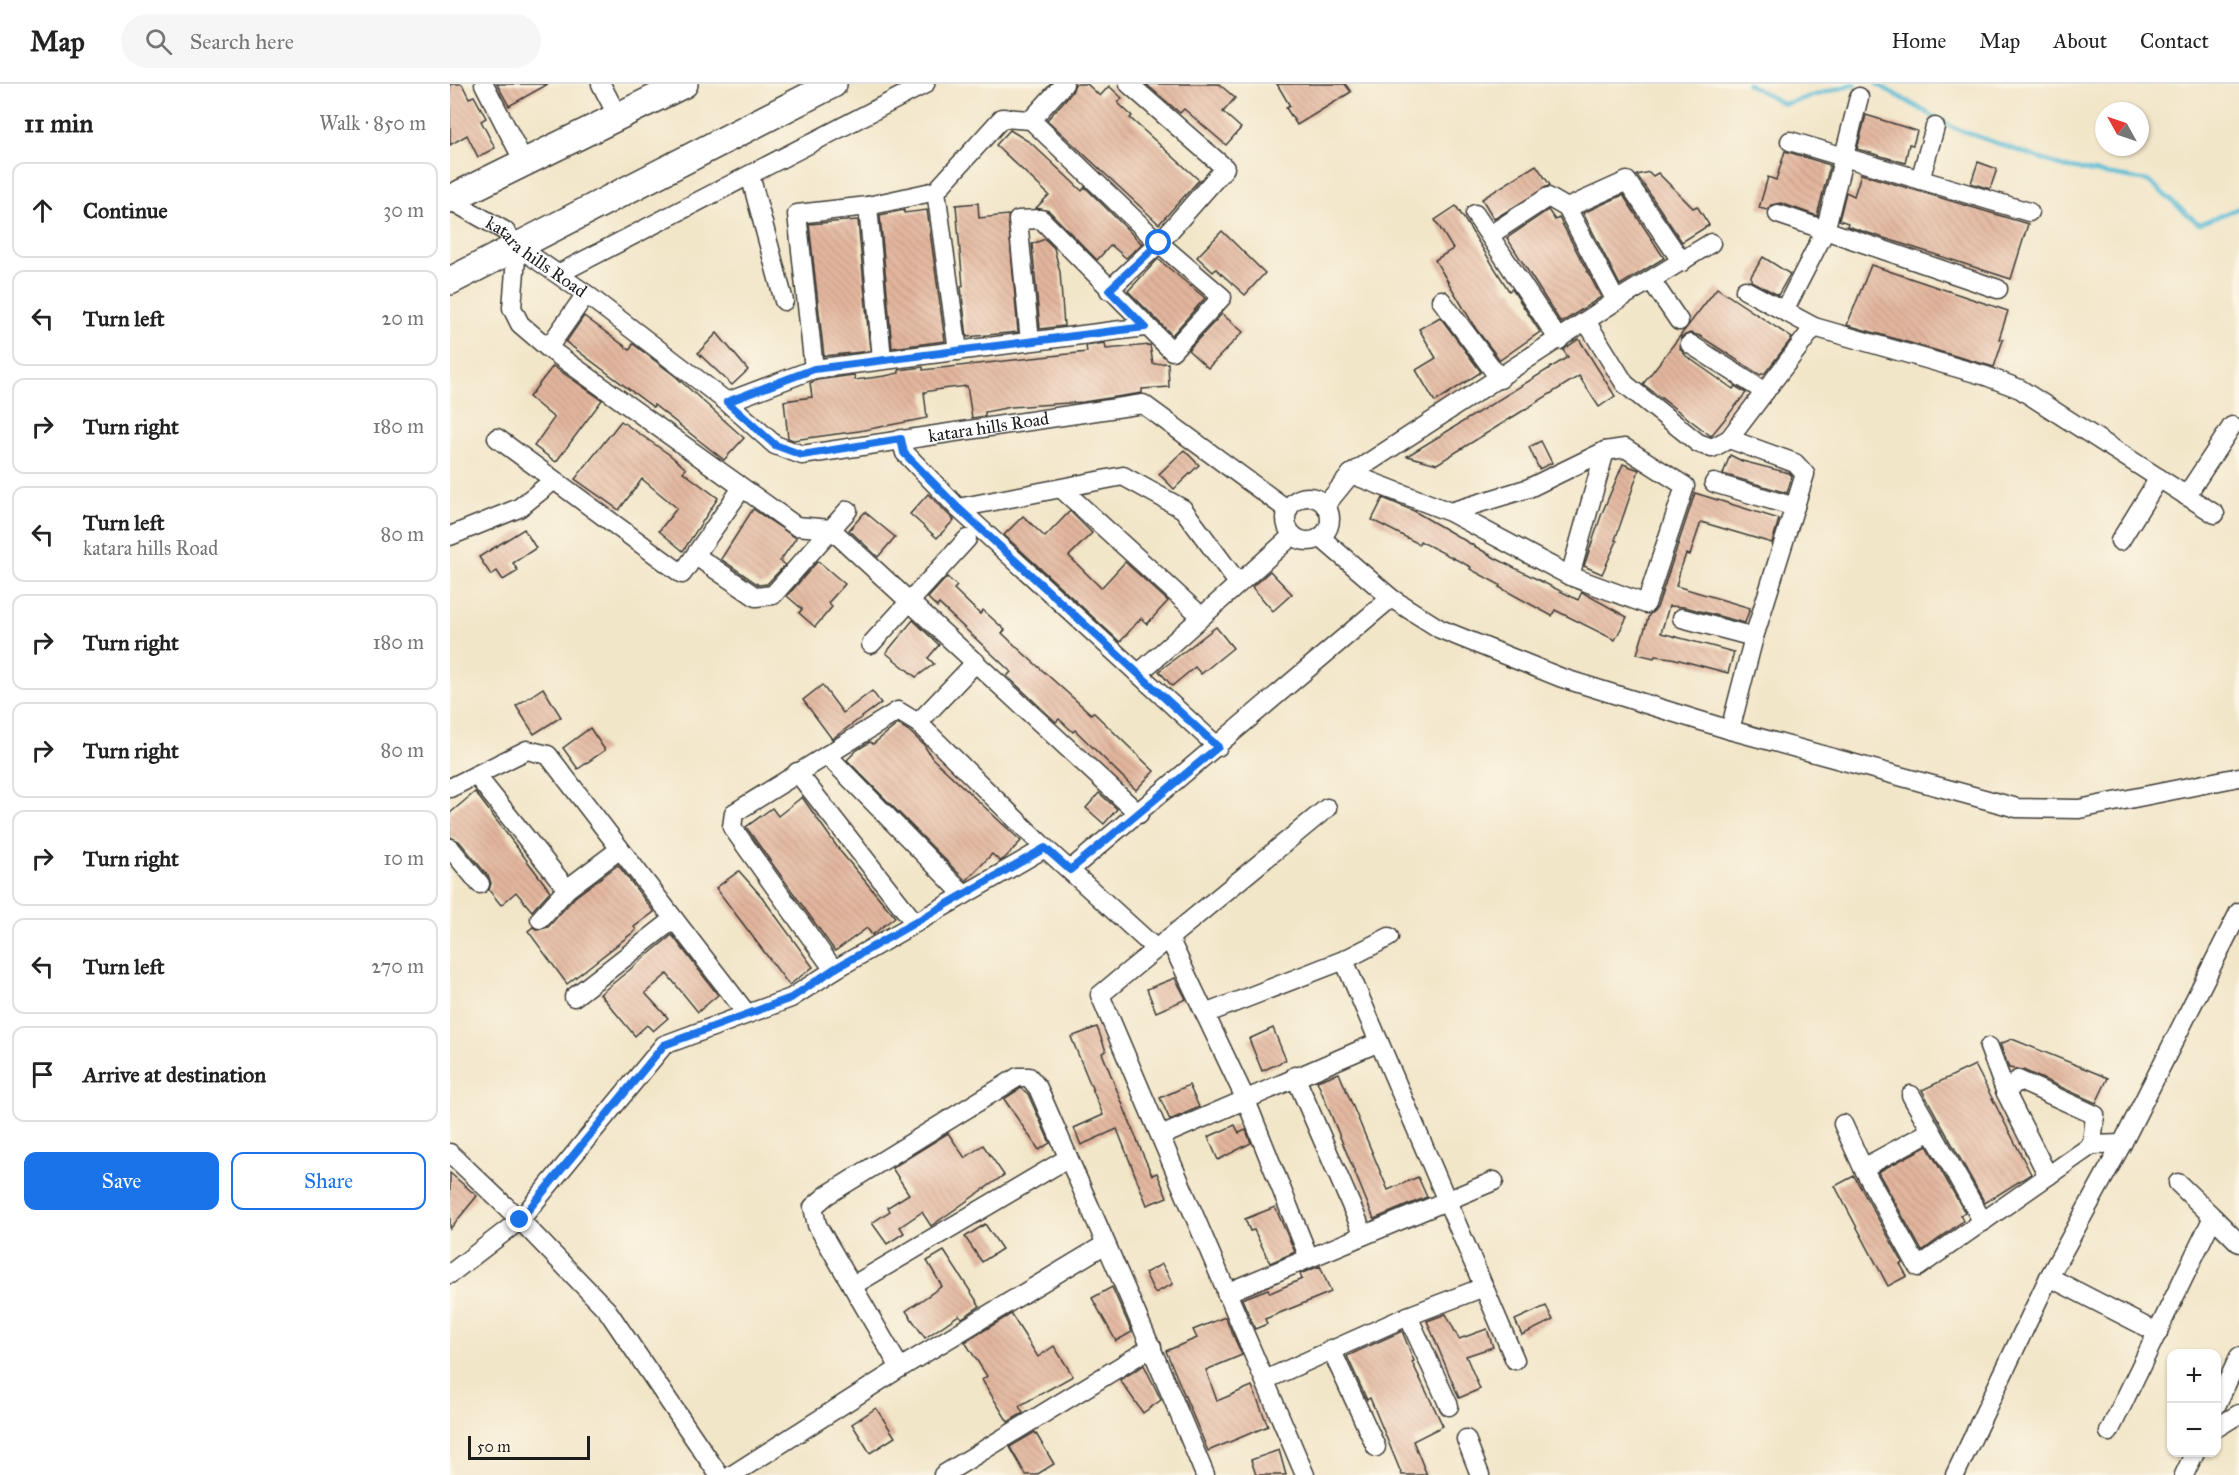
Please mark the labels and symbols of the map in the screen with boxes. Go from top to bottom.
north arrow [2095,102,2149,156]
street label: katara hills Road [482,212,591,302]
route start [1145,229,1171,255]
street label: katara hills Road [927,407,1051,447]
route end [506,1206,532,1232]
scale bar [468,1433,590,1460]

